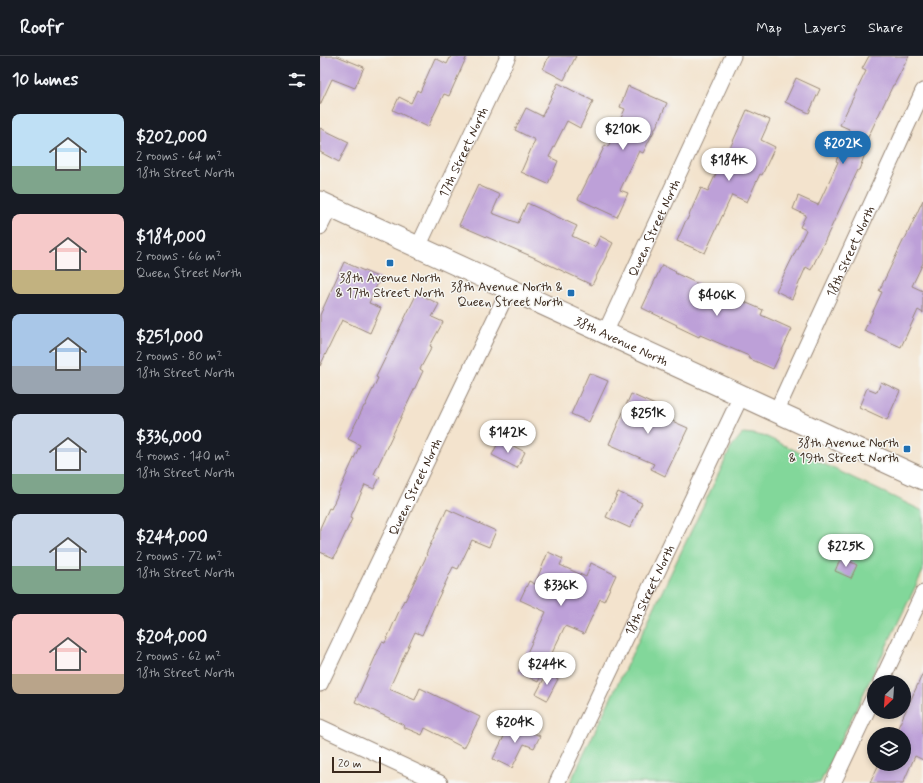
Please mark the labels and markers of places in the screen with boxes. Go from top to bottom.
pin: $210K [595,117,651,151]
pin: $202K [815,131,871,165]
pin: $184K [701,148,757,182]
marker: 38th Avenue North & 17th Street North [385,258,395,268]
place label: 38th Avenue North & 17th Street North [335,270,445,302]
place label: 38th Avenue North & Queen Street North [450,279,563,311]
pin: $406K [689,283,745,317]
marker: 38th Avenue North & Queen Street North [566,288,576,298]
pin: $251K [620,401,676,435]
pin: $142K [480,420,536,454]
place label: 38th Avenue North & 19th Street North [789,435,899,467]
marker: 38th Avenue North & 19th Street North [902,444,912,454]
pin: $225K [818,534,874,568]
pin: $336K [533,573,589,607]
pin: $244K [519,652,575,686]
pin: $204K [487,710,543,744]

